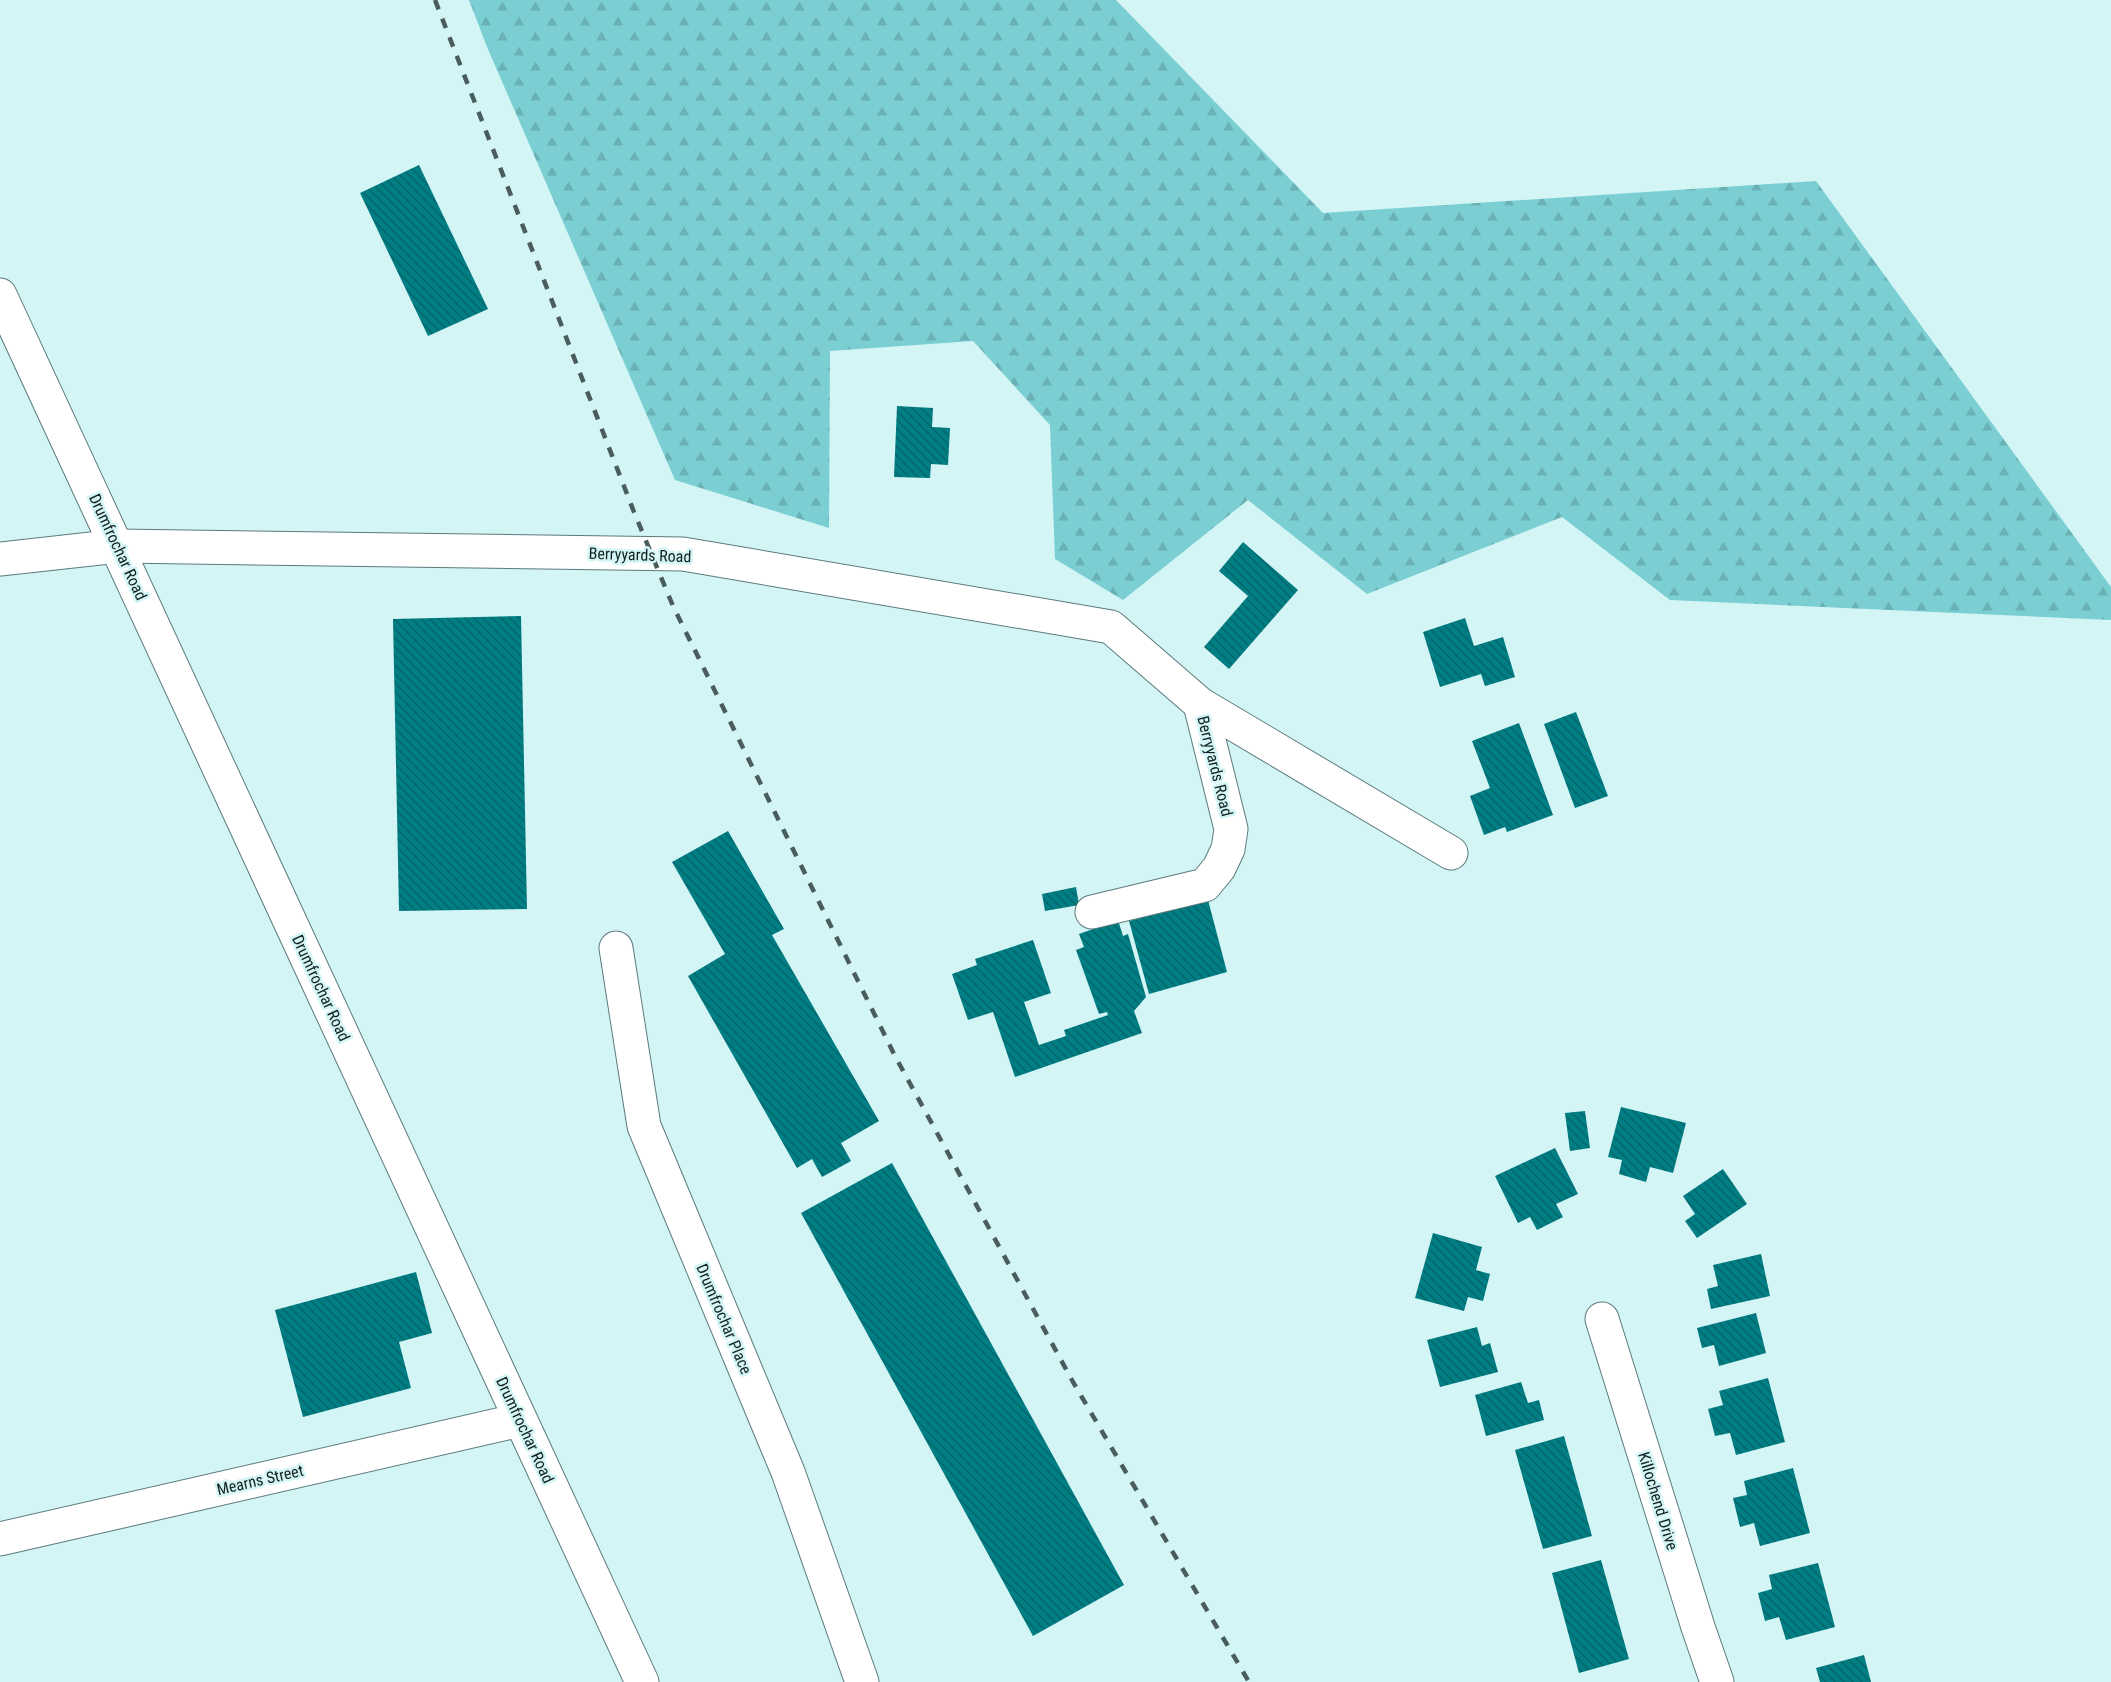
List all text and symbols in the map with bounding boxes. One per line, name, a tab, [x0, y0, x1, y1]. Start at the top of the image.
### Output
street label: Drumfrochar Road	[85, 491, 151, 603]
street label: Berryyards Road	[588, 544, 692, 566]
street label: Berryyards Road	[1193, 714, 1237, 818]
street label: Drumfrochar Road	[288, 932, 354, 1044]
street label: Drumfrochar Place	[692, 1261, 756, 1377]
street label: Drumfrochar Road	[492, 1374, 558, 1486]
street label: Killochend Drive	[1634, 1450, 1682, 1552]
street label: Mearns Street	[215, 1461, 305, 1499]

